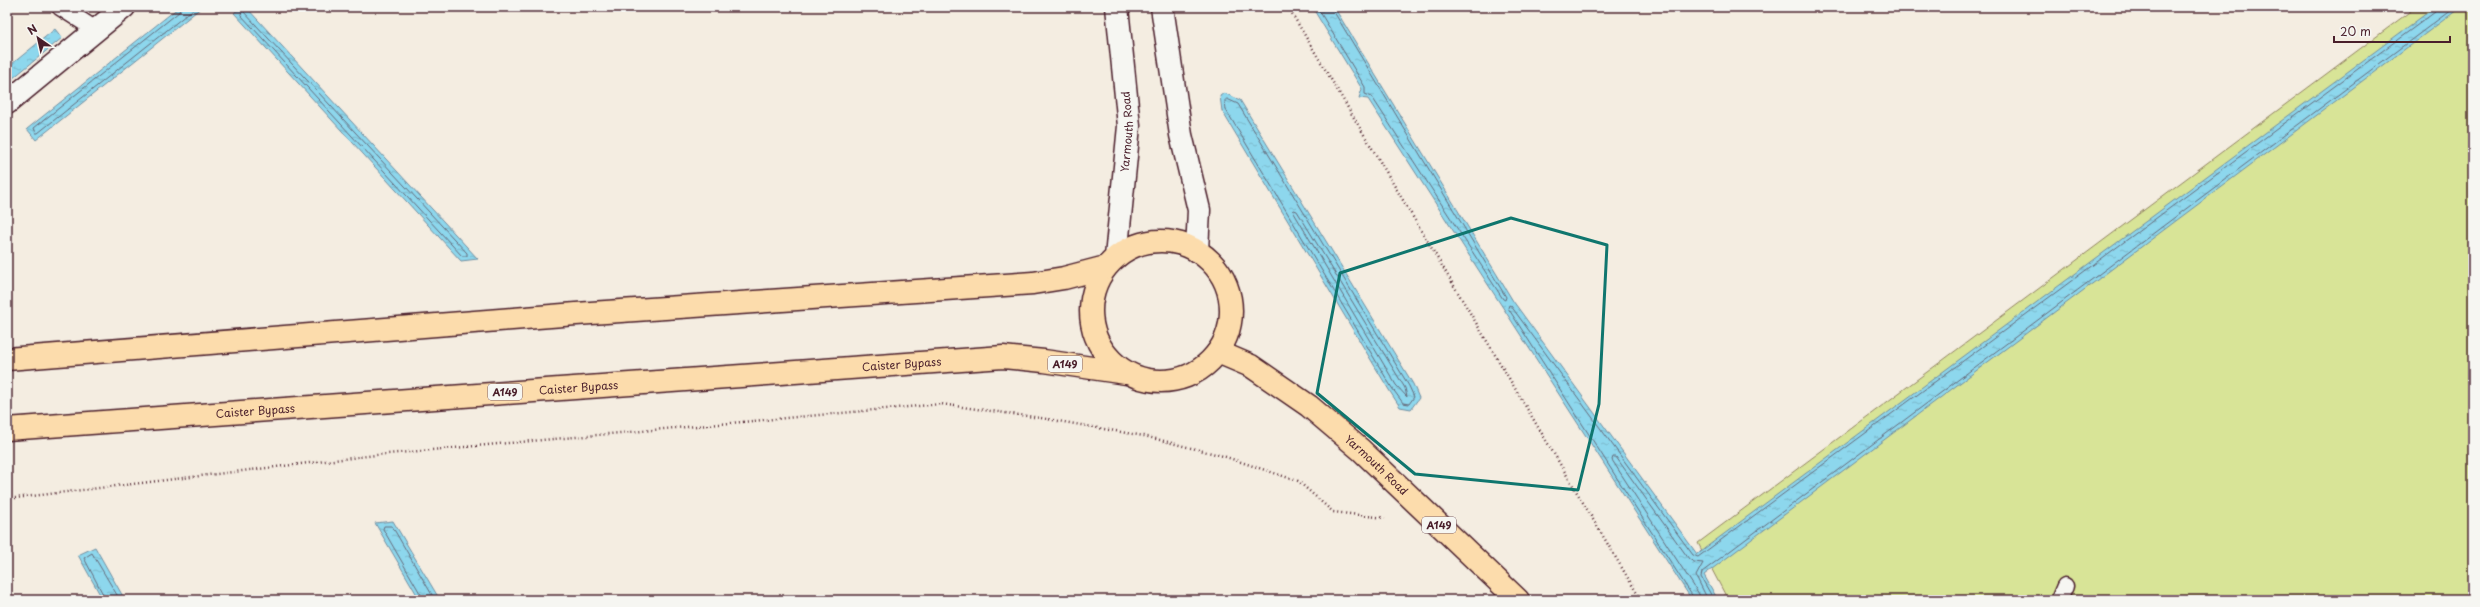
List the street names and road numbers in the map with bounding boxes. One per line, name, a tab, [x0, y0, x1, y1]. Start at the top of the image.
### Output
street label: Yarmouth Road	[1115, 90, 1137, 173]
street label: Caister Bypass	[861, 352, 942, 375]
road number: A149	[1048, 356, 1082, 372]
street label: Caister Bypass	[538, 376, 619, 399]
road number: A149	[488, 384, 522, 400]
street label: Caister Bypass	[215, 399, 296, 422]
street label: Yarmouth Road	[1341, 431, 1412, 499]
road number: A149	[1422, 517, 1456, 533]

